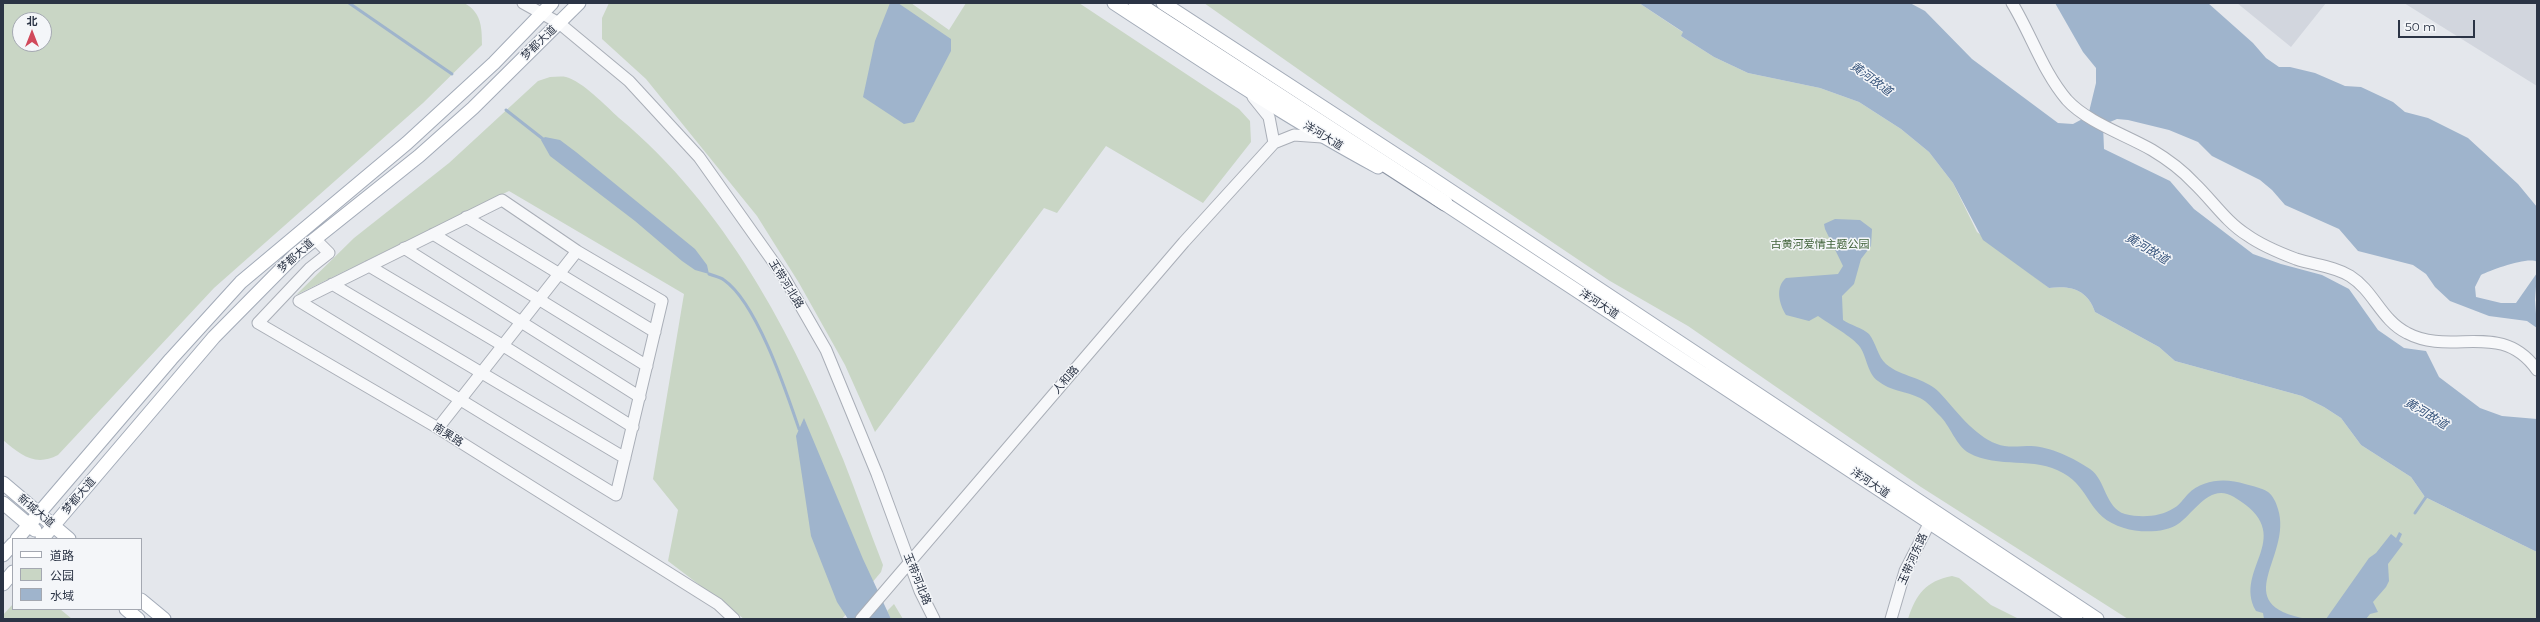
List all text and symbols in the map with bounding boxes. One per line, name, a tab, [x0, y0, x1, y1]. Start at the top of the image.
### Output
north arrow	[12, 12, 52, 52]
scale bar	[2400, 12, 2477, 38]
text: 北	[27, 14, 38, 28]
text: 50 m	[2405, 19, 2436, 34]
street label: 梦都大道	[519, 23, 559, 63]
water label: 黄河故道	[1847, 59, 1895, 99]
street label: 洋河大道	[1301, 119, 1345, 153]
water label: 黄河故道	[2123, 230, 2171, 268]
street label: 梦都大道	[275, 236, 317, 276]
park label: 古黄河爱情主题公园	[1771, 238, 1869, 252]
street label: 玉带河北路	[766, 257, 806, 311]
street label: 洋河大道	[1577, 286, 1621, 322]
street label: 人和路	[1050, 363, 1082, 397]
water label: 黄河故道	[2402, 395, 2450, 433]
street label: 南果路	[431, 421, 465, 449]
street label: 洋河大道	[1848, 465, 1892, 501]
street label: 梦都大道	[60, 475, 98, 517]
street label: 新城大道	[15, 492, 57, 530]
street label: 玉带河东路	[1896, 531, 1930, 587]
legend	[12, 538, 142, 610]
text: 道路	[50, 548, 74, 563]
street label: 玉带河北路	[901, 551, 933, 607]
text: 公园	[50, 568, 74, 583]
text: 水域	[50, 588, 74, 603]

